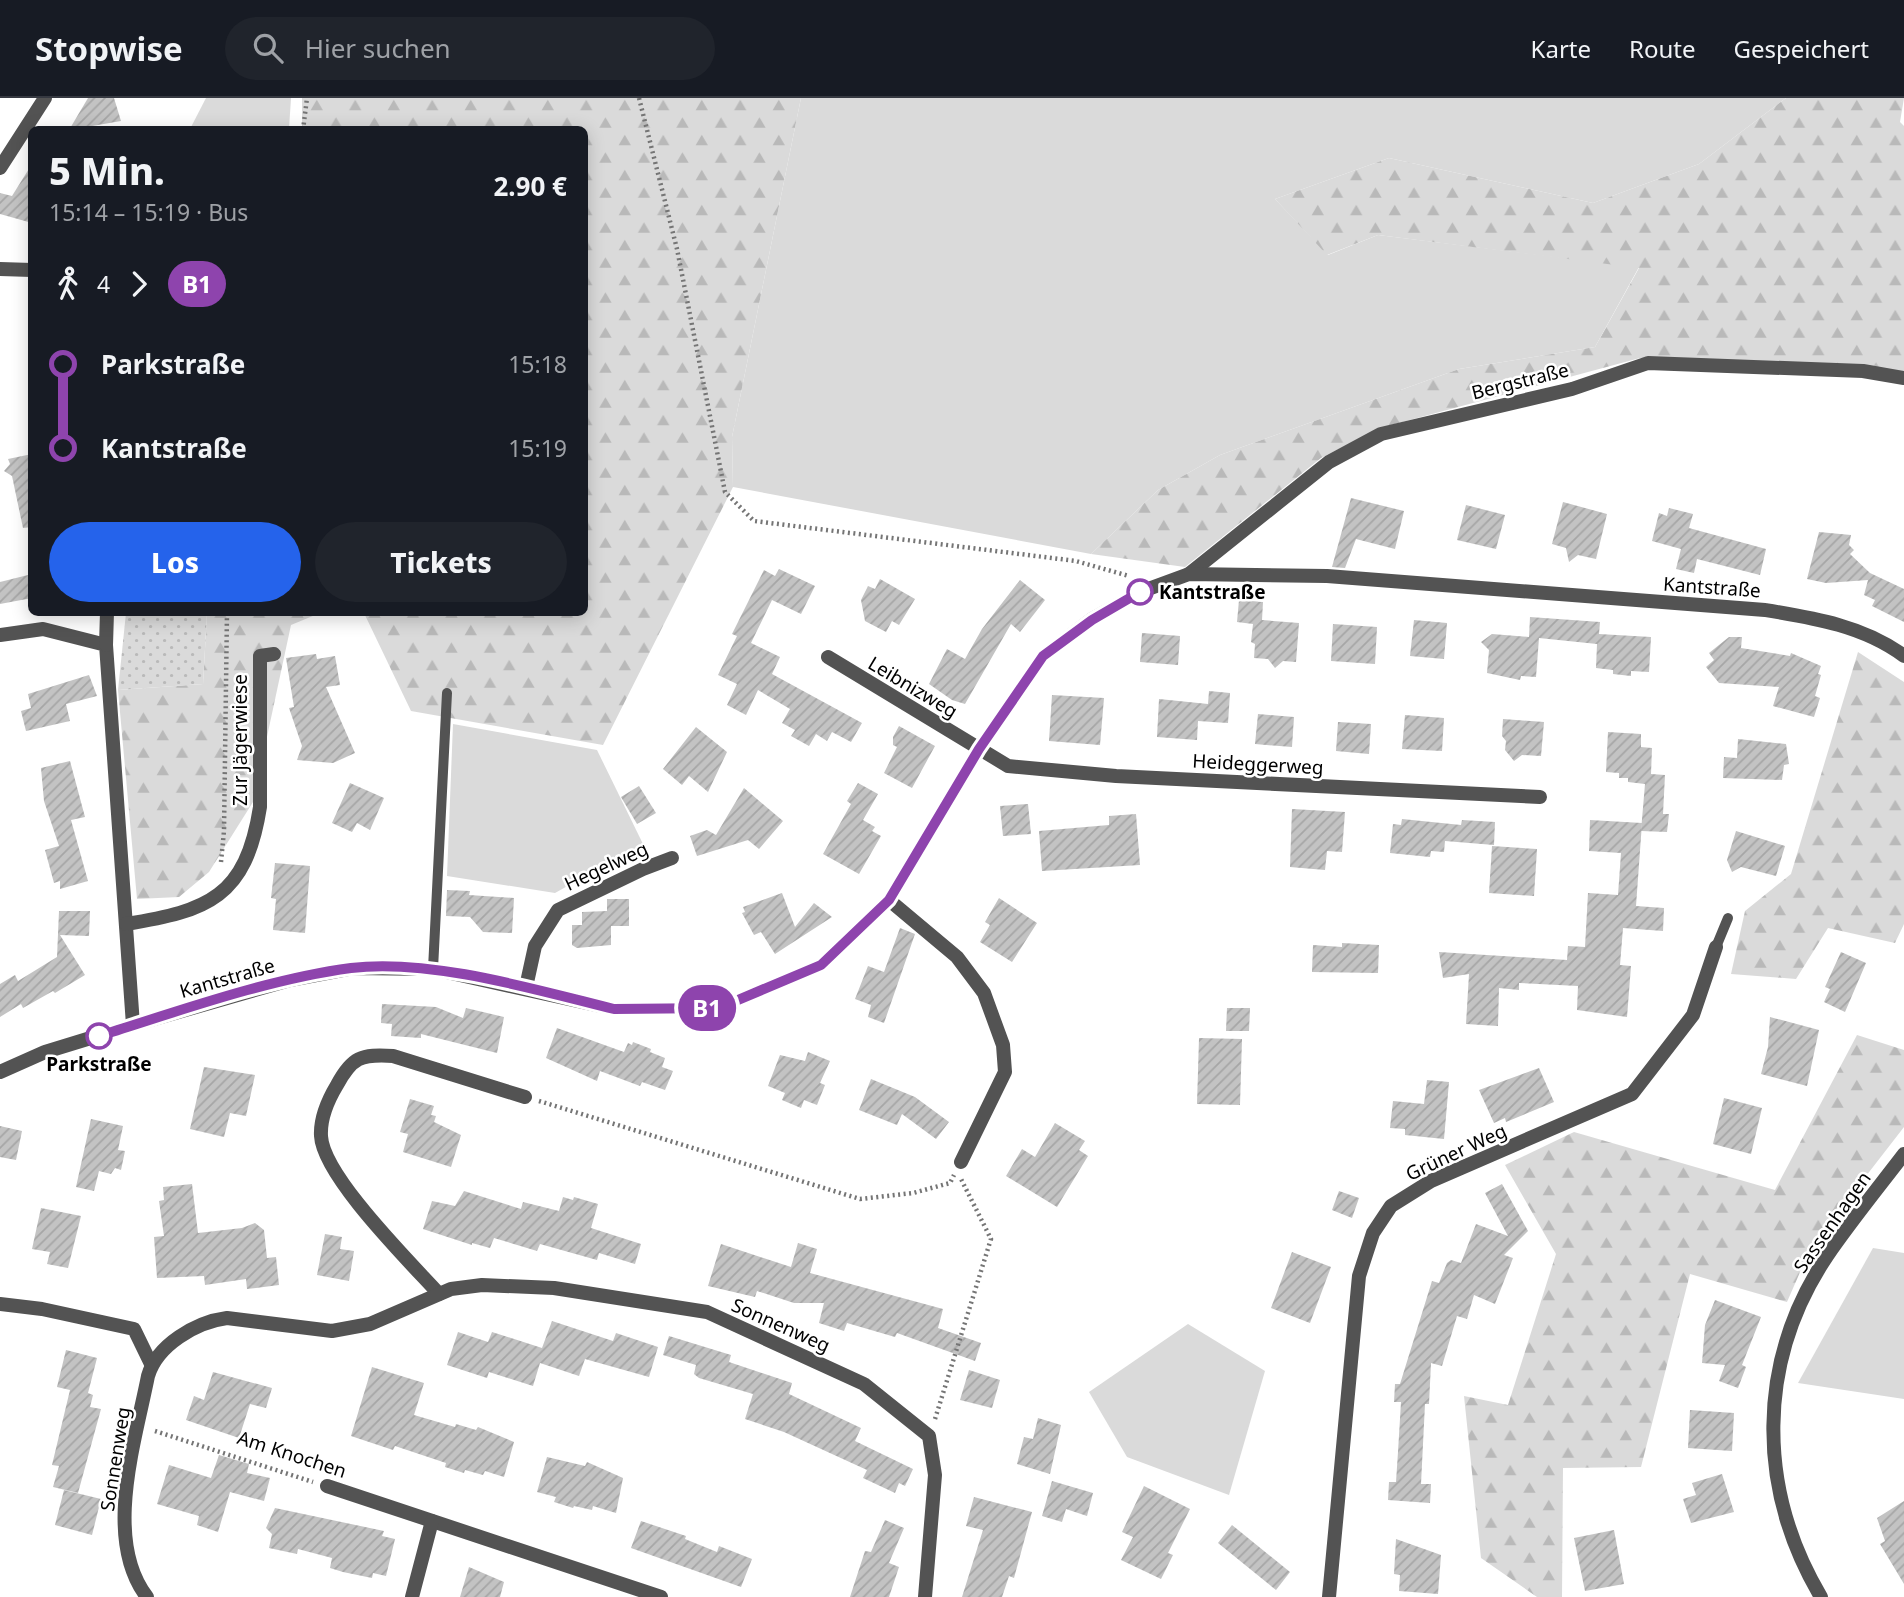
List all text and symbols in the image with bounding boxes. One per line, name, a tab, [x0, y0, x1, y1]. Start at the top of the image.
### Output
search box	[225, 17, 715, 80]
text: Stopwise	[35, 26, 183, 71]
icon: search	[249, 29, 287, 67]
text: Hier suchen	[305, 30, 451, 66]
text: Karte	[1531, 32, 1591, 65]
text: Route	[1629, 32, 1696, 65]
text: Gespeichert	[1734, 32, 1869, 65]
text: 5 Min.	[49, 144, 165, 196]
text: 2.90 €	[493, 168, 567, 204]
text: 15:14 – 15:19 · Bus	[49, 196, 248, 228]
icon: walk	[49, 265, 87, 303]
icon: forward	[120, 265, 158, 303]
text: B1	[182, 267, 212, 300]
text: 4	[97, 268, 110, 300]
text: Parkstraße	[101, 346, 245, 382]
text: 15:18	[508, 348, 567, 380]
street label: Bergstraße	[1469, 356, 1571, 406]
text: Kantstraße	[101, 430, 247, 466]
text: 15:19	[508, 432, 567, 464]
button: Los	[49, 522, 301, 602]
button: Tickets	[315, 522, 567, 602]
street label: Kantstraße	[1662, 571, 1762, 603]
marker: Kantstraße	[1127, 579, 1153, 605]
place label: Kantstraße	[1159, 579, 1266, 605]
street label: Leibnizweg	[863, 650, 963, 724]
street label: Zur Jägerwiese	[227, 674, 253, 806]
street label: Heideggerweg	[1192, 748, 1324, 780]
street label: Hegelweg	[560, 835, 652, 897]
street label: Kantstraße	[176, 952, 278, 1004]
line badge: B1	[676, 985, 738, 1031]
text: B1	[692, 991, 722, 1024]
marker: Parkstraße	[86, 1023, 112, 1049]
place label: Parkstraße	[46, 1051, 152, 1077]
street label: Grüner Weg	[1401, 1117, 1511, 1187]
street label: Sassenhagen	[1787, 1166, 1877, 1278]
street label: Sonnenweg	[728, 1292, 834, 1358]
street label: Sonnenweg	[94, 1405, 136, 1513]
street label: Am Knochen	[234, 1424, 350, 1484]

